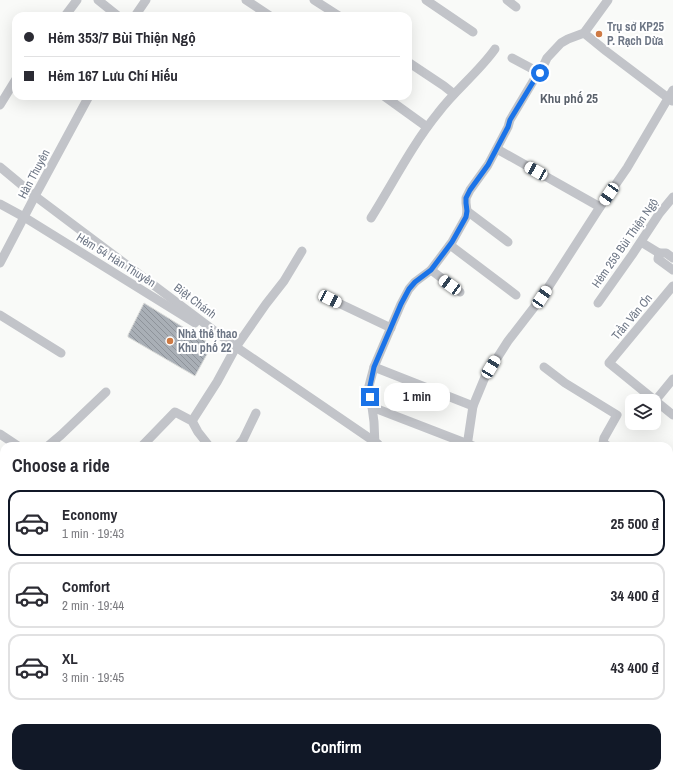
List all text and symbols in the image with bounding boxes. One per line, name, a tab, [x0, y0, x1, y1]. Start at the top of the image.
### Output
place label: Trụ sở KP25 P. Rạch Dừa	[607, 19, 664, 49]
text: Hẻm 353/7 Bùi Thiện Ngộ	[48, 27, 196, 48]
marker: Trụ sở KP25 P. Rạch Dừa	[594, 29, 604, 39]
route start	[531, 64, 549, 82]
text: Hẻm 167 Lưu Chí Hiếu	[48, 65, 178, 86]
district label: Khu phố 25	[540, 90, 598, 107]
street label: Hàn Thuyên	[14, 147, 54, 201]
car	[523, 160, 549, 182]
car	[597, 181, 621, 207]
street label: Hẻm 259 Bùi Thiện Ngộ	[588, 195, 662, 291]
street label: Hẻm 54 Hàn Thuyên	[73, 229, 159, 291]
car	[437, 273, 463, 297]
street label: Biệt Chánh	[171, 280, 219, 322]
car	[530, 284, 554, 310]
car	[317, 288, 343, 310]
street label: Trần Văn Ơn	[608, 291, 656, 343]
place label: Nhà thể thao Khu phố 22	[178, 326, 238, 356]
marker: Nhà thể thao Khu phố 22	[165, 336, 175, 346]
car	[480, 354, 502, 380]
callout: 1 min	[384, 383, 450, 411]
route end	[361, 388, 379, 406]
text: 1 min	[403, 388, 431, 405]
map controls	[625, 394, 661, 430]
button: layers	[625, 394, 661, 430]
text: Choose a ride	[12, 453, 110, 478]
text: Economy	[62, 504, 117, 525]
icon: car	[14, 505, 50, 541]
text: 25 500 ₫	[610, 513, 659, 534]
text: 1 min · 19:43	[62, 525, 124, 542]
text: Comfort	[62, 576, 110, 597]
icon: car	[14, 577, 50, 613]
text: 34 400 ₫	[610, 585, 659, 606]
text: 2 min · 19:44	[62, 597, 124, 614]
text: XL	[62, 648, 78, 669]
icon: car	[14, 649, 50, 685]
text: 43 400 ₫	[610, 657, 659, 678]
text: 3 min · 19:45	[62, 669, 124, 686]
button: Confirm	[12, 724, 661, 770]

